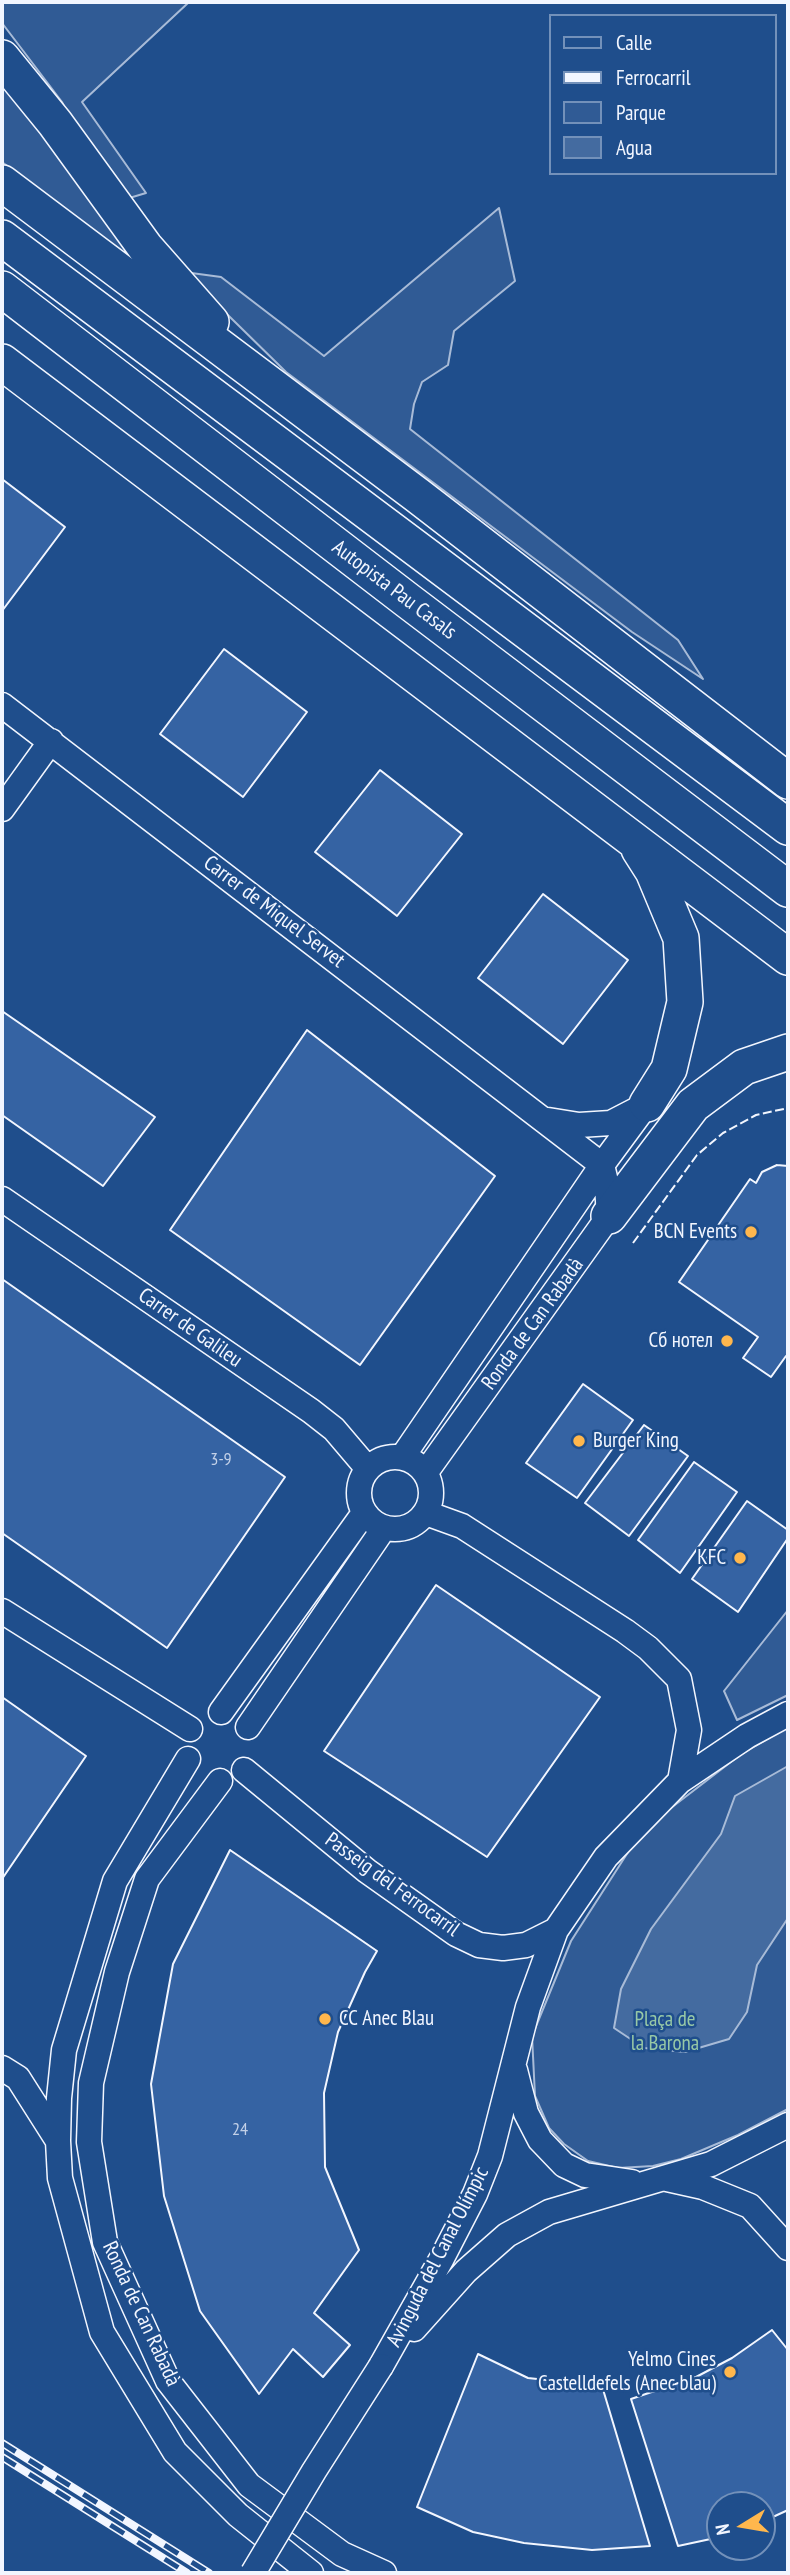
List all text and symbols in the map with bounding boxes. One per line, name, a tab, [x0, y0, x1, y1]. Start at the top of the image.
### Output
legend	[548, 14, 776, 175]
text: Calle	[616, 29, 652, 56]
text: Ferrocarril	[616, 64, 691, 91]
text: Parque	[616, 99, 666, 126]
text: Agua	[616, 134, 652, 161]
street label: Autopista Pau Casals	[327, 535, 461, 645]
street label: Carrer de Miquel Servet	[198, 851, 350, 973]
place label: BCN Events	[654, 1219, 737, 1245]
marker: BCN Events	[743, 1224, 759, 1240]
street label: Ronda de Can Rabadà	[477, 1253, 589, 1395]
street label: Carrer de Galileu	[133, 1283, 247, 1373]
place label: Сб нотел	[649, 1328, 713, 1354]
marker: Сб нотел	[719, 1333, 735, 1349]
place label: Burger King	[593, 1428, 679, 1454]
marker: Burger King	[571, 1433, 587, 1449]
house number: 3-9	[210, 1449, 232, 1471]
place label: KFC	[697, 1545, 726, 1571]
marker: KFC	[732, 1550, 748, 1566]
street label: Passeig del Ferrocarril	[320, 1828, 464, 1942]
place label: CC Anec Blau	[339, 2006, 434, 2032]
park label: Plaça de la Barona	[631, 2007, 699, 2057]
marker: CC Anec Blau	[317, 2011, 333, 2027]
house number: 24	[232, 2119, 248, 2141]
street label: Avinguda del Canal Olímpic	[382, 2163, 494, 2351]
street label: Ronda de Can Rabadà	[96, 2238, 186, 2390]
place label: Yelmo Cines Castelldefels (Anec blau)	[538, 2347, 716, 2397]
marker: Yelmo Cines Castelldefels (Anec blau)	[722, 2364, 738, 2380]
north arrow	[706, 2491, 776, 2561]
text: N	[710, 2522, 735, 2537]

